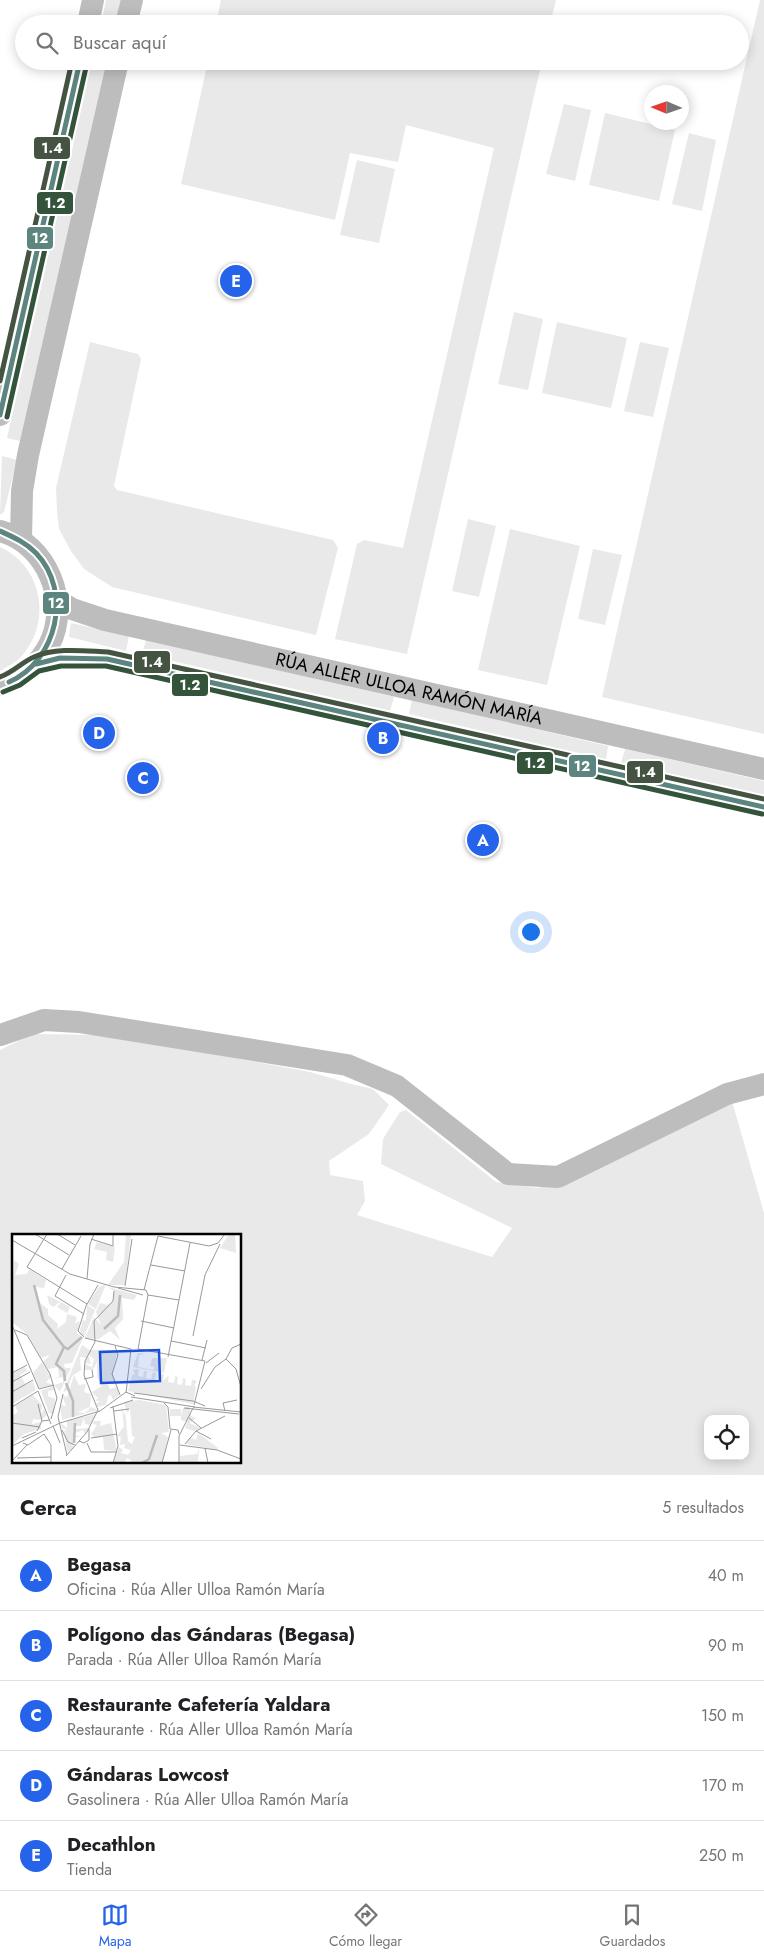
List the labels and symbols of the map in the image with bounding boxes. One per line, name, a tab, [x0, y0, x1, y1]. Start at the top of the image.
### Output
north arrow	[644, 85, 689, 130]
line badge: 1.4	[33, 136, 71, 160]
text: 1.4	[41, 138, 63, 158]
line badge: 1.2	[36, 191, 74, 215]
text: 1.2	[45, 193, 65, 213]
line badge: 12	[26, 226, 54, 250]
text: 12	[32, 228, 48, 248]
pin: E	[220, 262, 252, 300]
line badge: 12	[42, 591, 70, 615]
text: 12	[48, 593, 64, 613]
street label: RÚA ALLER ULLOA RAMÓN MARÍA	[273, 646, 545, 732]
line badge: 1.4	[133, 650, 171, 674]
text: 1.4	[141, 652, 163, 672]
line badge: 1.2	[171, 673, 209, 697]
text: 1.2	[180, 675, 200, 695]
pin: D	[83, 714, 115, 752]
pin: B	[367, 719, 399, 757]
line badge: 1.2	[516, 751, 554, 775]
text: 1.2	[525, 753, 545, 773]
line badge: 12	[568, 754, 597, 778]
text: 12	[574, 756, 590, 776]
pin: C	[127, 759, 159, 797]
line badge: 1.4	[626, 760, 664, 784]
text: 1.4	[634, 762, 656, 782]
pin: A	[467, 821, 499, 859]
your location	[518, 919, 544, 945]
inset map	[12, 1234, 241, 1462]

